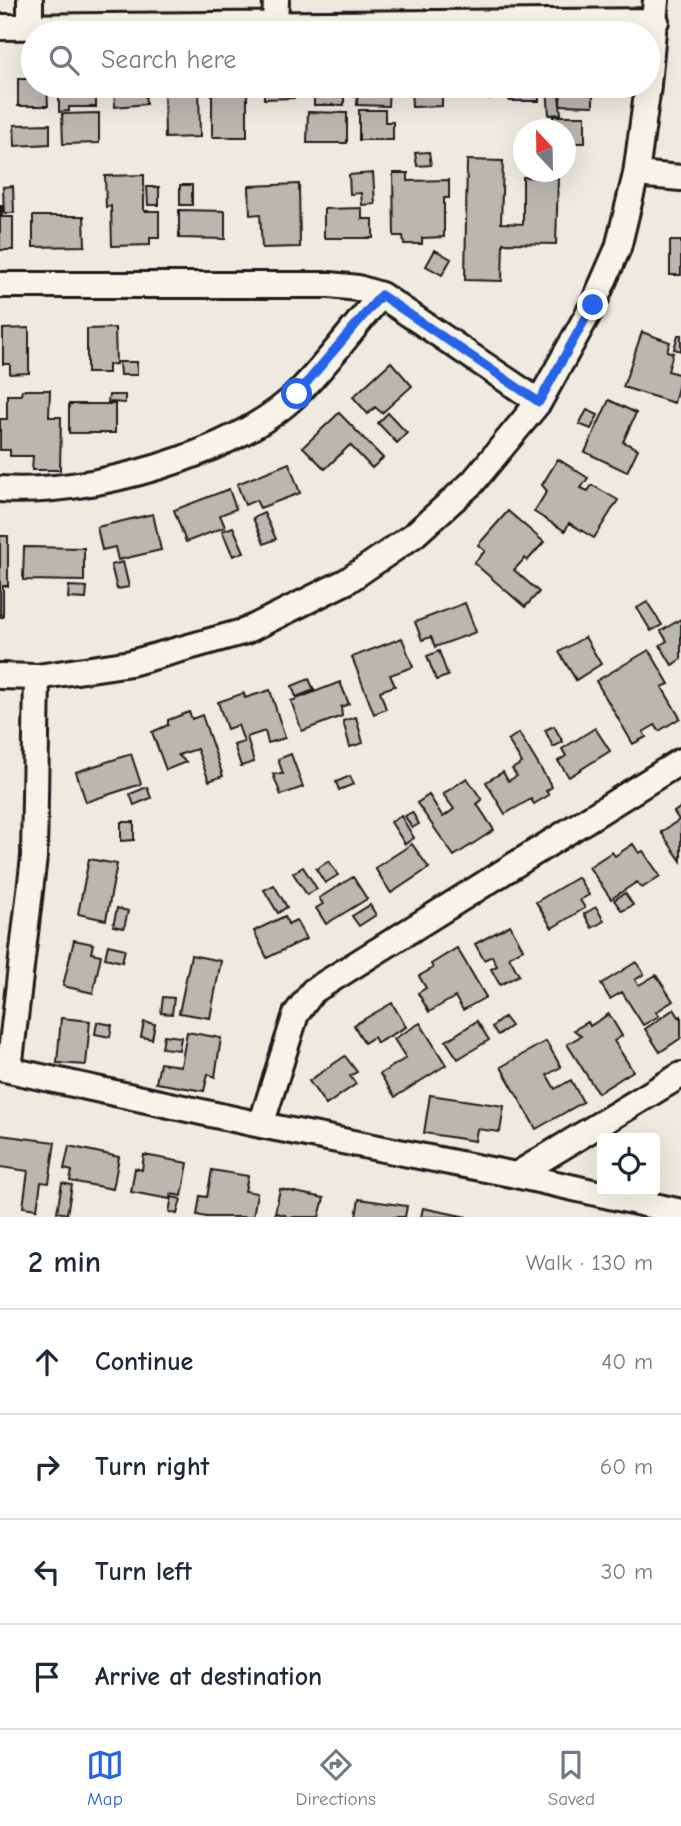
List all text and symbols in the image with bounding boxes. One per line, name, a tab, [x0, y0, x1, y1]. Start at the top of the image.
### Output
search box	[21, 21, 660, 98]
icon: search	[45, 41, 83, 79]
text: Search here	[101, 45, 236, 75]
north arrow	[513, 119, 576, 182]
route end	[577, 289, 608, 320]
route start	[281, 378, 312, 409]
map controls	[597, 1133, 660, 1196]
button: locate	[597, 1133, 660, 1196]
text: 2 min	[28, 1245, 101, 1280]
text: Walk · 130 m	[526, 1249, 653, 1276]
icon: ahead	[28, 1343, 66, 1381]
text: Continue	[95, 1347, 193, 1377]
text: 40 m	[601, 1348, 653, 1375]
icon: right	[28, 1448, 66, 1486]
text: Turn right	[95, 1452, 209, 1482]
text: 60 m	[600, 1453, 653, 1480]
icon: left	[28, 1553, 66, 1591]
text: Turn left	[95, 1557, 192, 1587]
text: 30 m	[601, 1558, 653, 1585]
icon: arrive	[28, 1658, 66, 1696]
text: Arrive at destination	[95, 1662, 322, 1692]
tab: Map	[86, 1746, 124, 1810]
tab: Directions	[296, 1746, 376, 1810]
tab: Saved	[548, 1746, 595, 1810]

